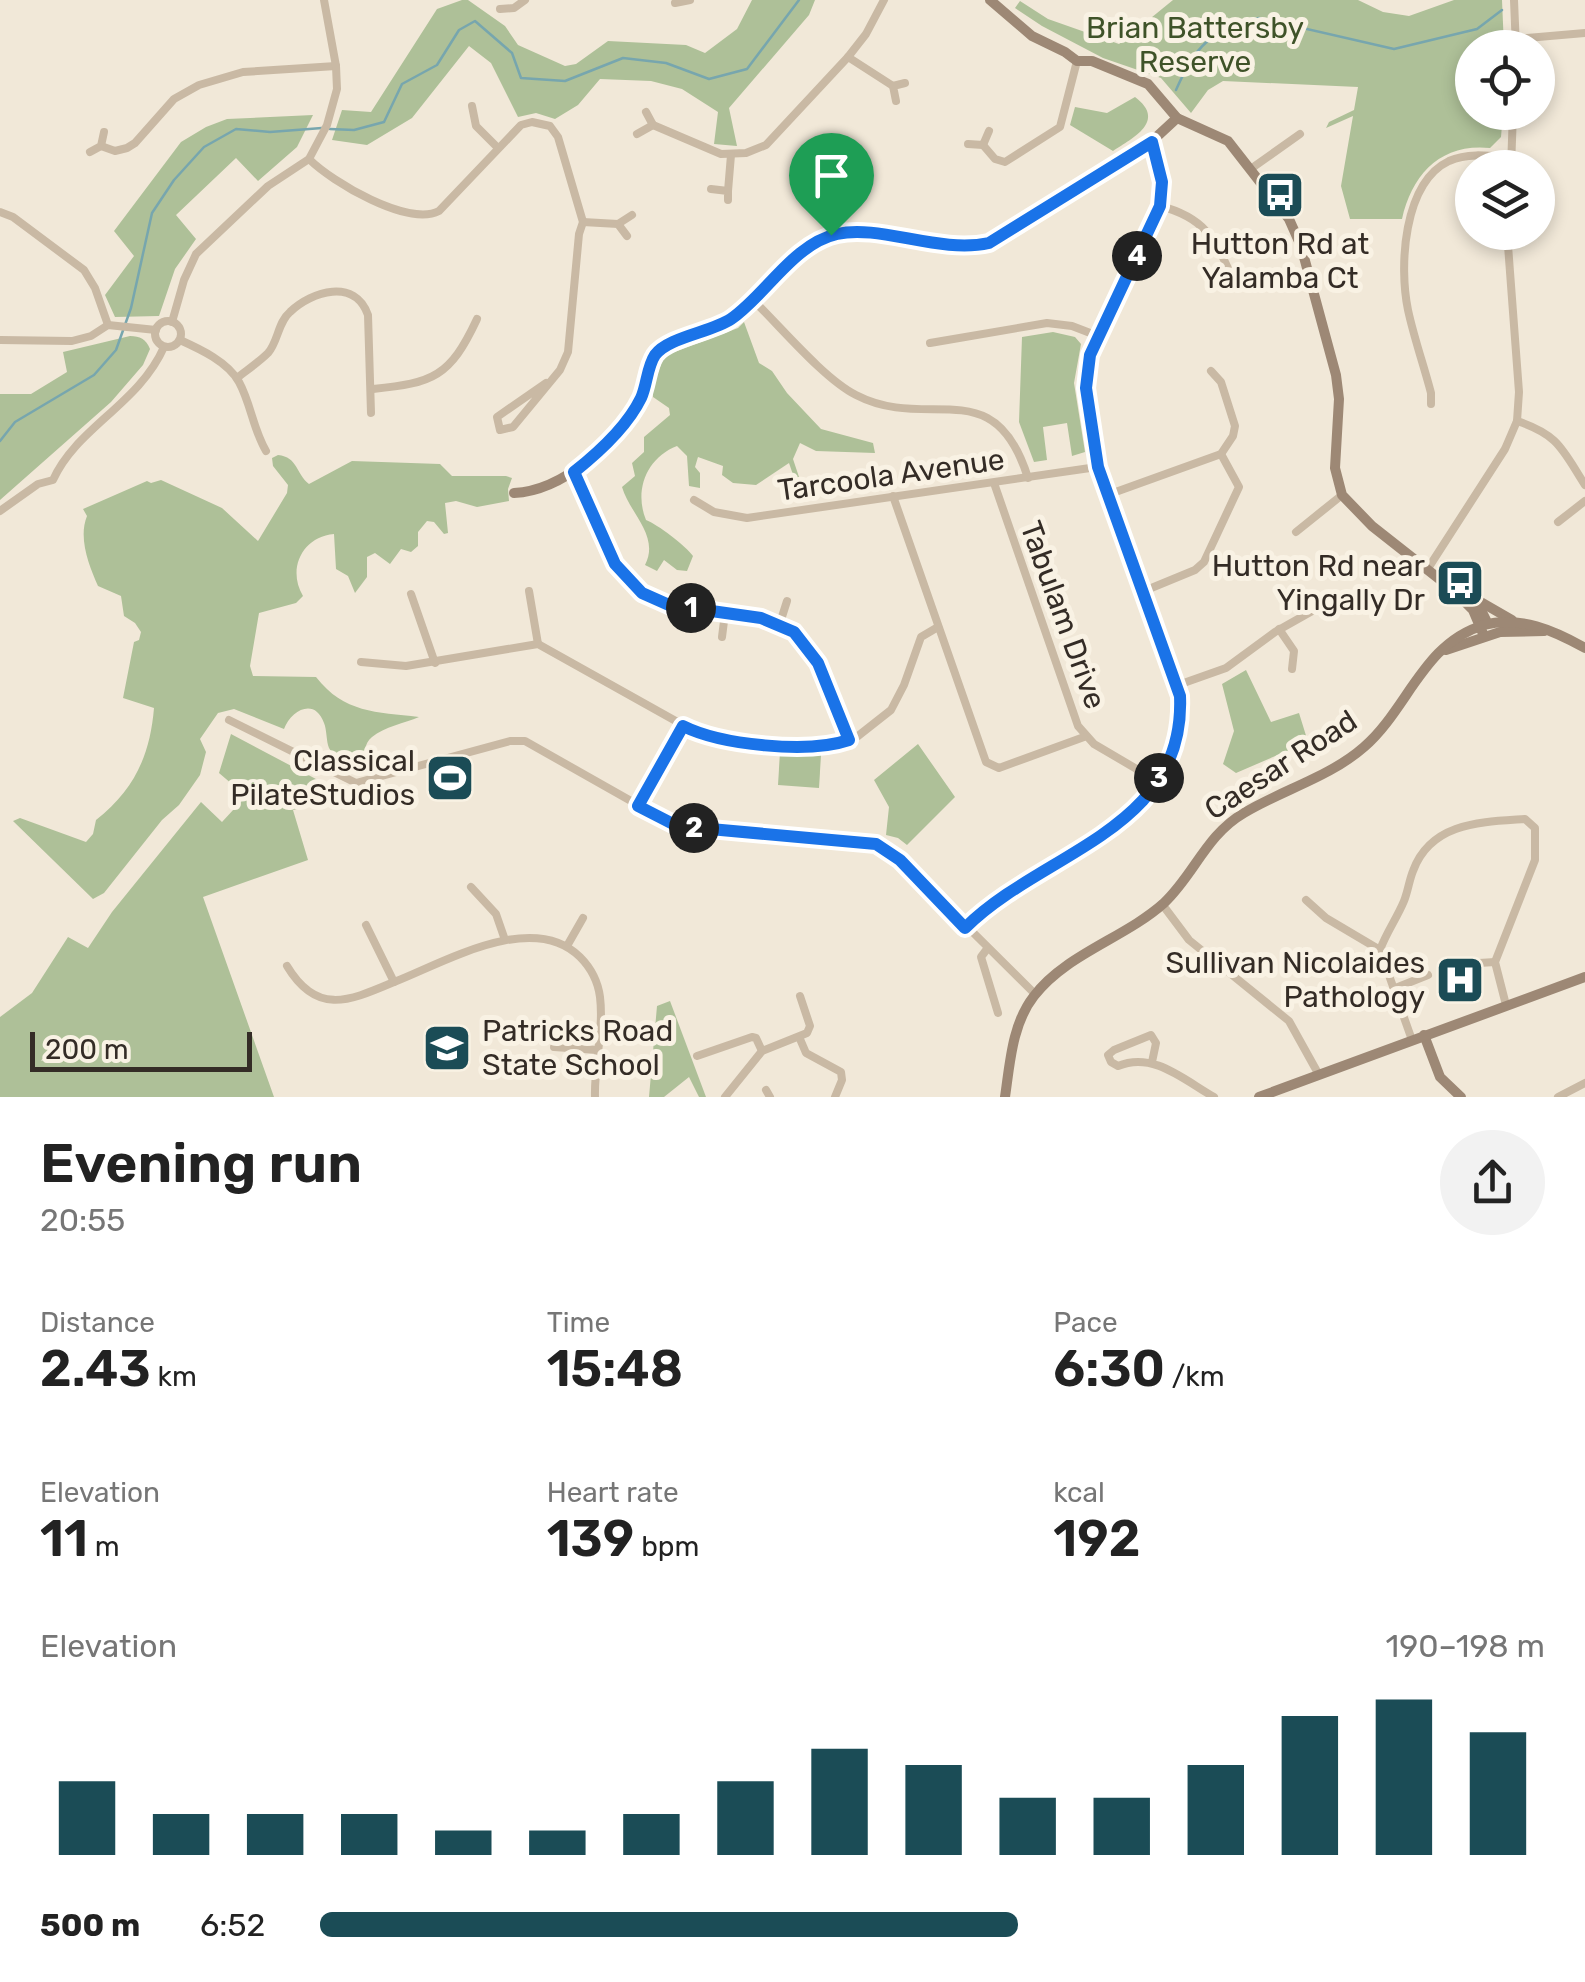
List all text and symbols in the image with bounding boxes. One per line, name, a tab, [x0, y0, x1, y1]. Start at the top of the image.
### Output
park label: Brian Battersby Reserve	[1086, 10, 1304, 80]
map controls	[1455, 30, 1555, 250]
button: locate	[1455, 30, 1555, 130]
pin	[789, 133, 874, 236]
icon: arrive	[804, 148, 859, 203]
button: layers	[1455, 150, 1555, 250]
bus stop icon: Hutton Rd at Yalamba Ct	[1254, 169, 1306, 221]
place label: Hutton Rd at Yalamba Ct	[1191, 226, 1370, 296]
pin: 4	[1112, 231, 1162, 281]
text: 4	[1127, 239, 1147, 272]
street label: Tarcoola Avenue	[775, 441, 1007, 509]
street label: Tabulam Drive	[1012, 516, 1114, 714]
place label: Hutton Rd near Yingally Dr	[1212, 548, 1426, 618]
bus stop icon: Hutton Rd near Yingally Dr	[1434, 557, 1486, 609]
pin: 1	[666, 583, 716, 633]
text: 1	[684, 591, 698, 624]
street label: Caesar Road	[1198, 702, 1364, 828]
place label: Classical PilateStudios	[230, 743, 415, 813]
sports icon: Classical PilateStudios	[424, 752, 476, 804]
pin: 3	[1134, 753, 1184, 803]
text: 3	[1150, 761, 1168, 794]
pin: 2	[669, 803, 719, 853]
text: 2	[685, 811, 703, 844]
place label: Sullivan Nicolaides Pathology	[1165, 945, 1425, 1015]
hospital icon: Sullivan Nicolaides Pathology	[1434, 954, 1486, 1006]
place label: Patricks Road State School	[482, 1013, 673, 1083]
school or university icon: Patricks Road State School	[421, 1022, 473, 1074]
scale bar	[30, 1027, 252, 1072]
text: 200 m	[45, 1033, 129, 1066]
button: share	[1440, 1130, 1545, 1235]
text: Evening run	[40, 1131, 362, 1196]
text: 20:55	[40, 1201, 125, 1239]
text: Distance	[40, 1306, 155, 1339]
text: Time	[547, 1306, 610, 1339]
text: Pace	[1053, 1306, 1118, 1339]
text: 2.43	[40, 1339, 151, 1399]
text: 15:48	[547, 1339, 683, 1399]
text: 6:30	[1053, 1339, 1165, 1399]
text: km	[151, 1360, 197, 1393]
text: /km	[1165, 1360, 1225, 1393]
text: Elevation	[40, 1476, 160, 1509]
text: Heart rate	[547, 1476, 679, 1509]
text: kcal	[1053, 1476, 1105, 1509]
text: 11	[40, 1509, 88, 1569]
text: 139	[547, 1509, 634, 1569]
text: 192	[1053, 1509, 1140, 1569]
text: m	[88, 1530, 120, 1563]
text: bpm	[634, 1530, 699, 1563]
text: Elevation	[40, 1627, 177, 1665]
text: 190–198 m	[1386, 1627, 1545, 1665]
text: 500 m	[40, 1906, 140, 1944]
text: 6:52	[200, 1906, 265, 1944]

